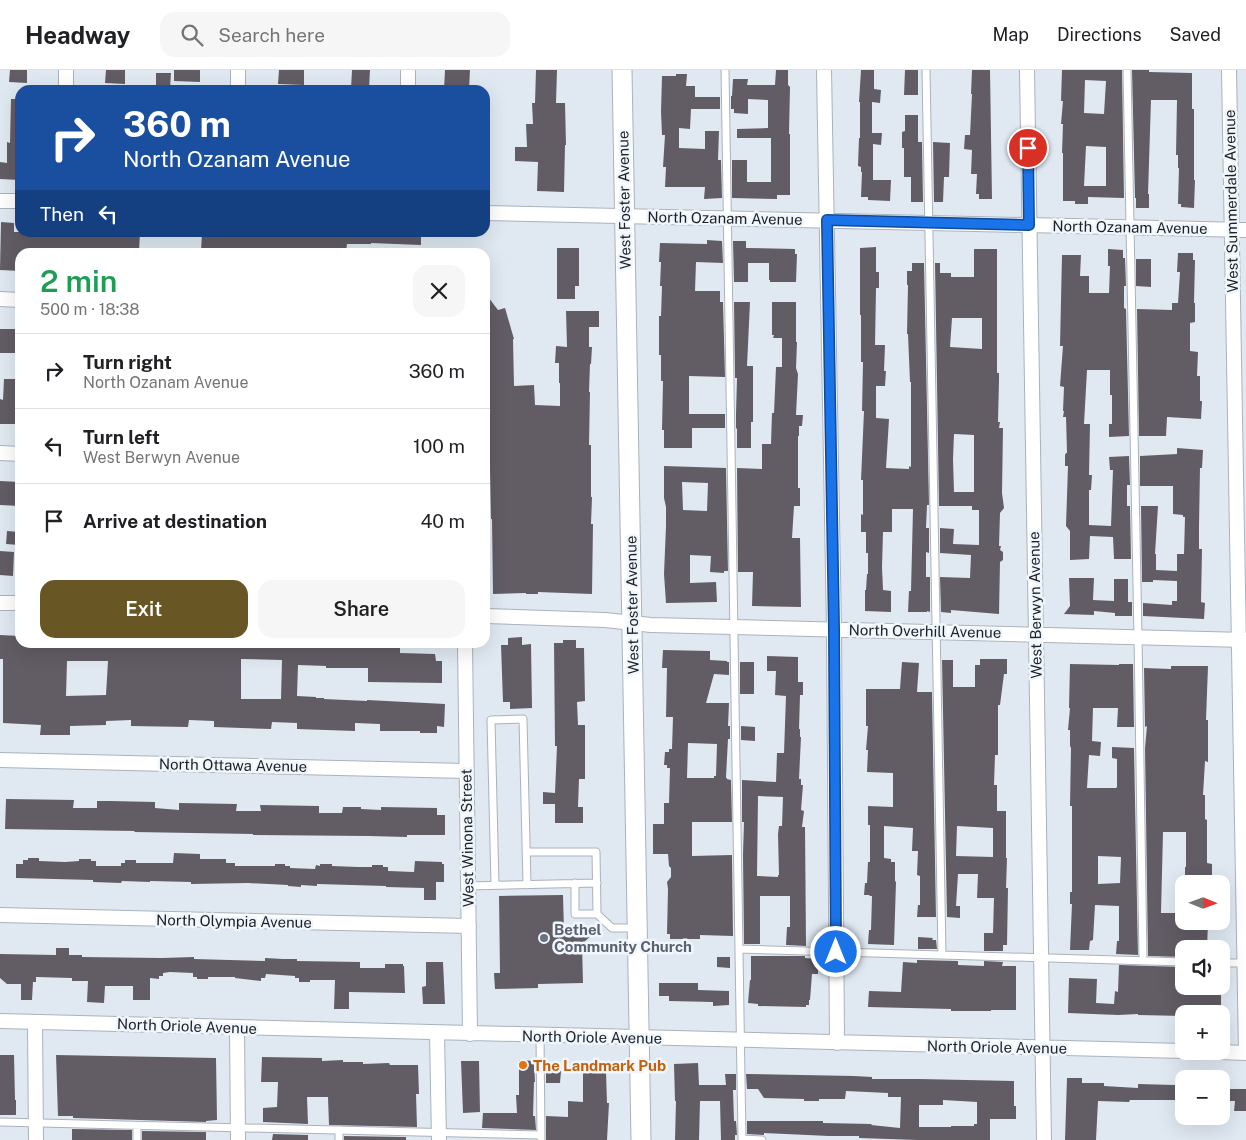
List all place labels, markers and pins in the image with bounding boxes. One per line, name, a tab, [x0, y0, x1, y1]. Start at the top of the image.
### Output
pin	[1007, 127, 1049, 169]
place label: Bethel Community Church	[554, 921, 692, 955]
marker: Bethel Community Church	[538, 932, 550, 944]
place label: The Landmark Pub	[533, 1057, 666, 1074]
marker: The Landmark Pub	[517, 1059, 529, 1071]

